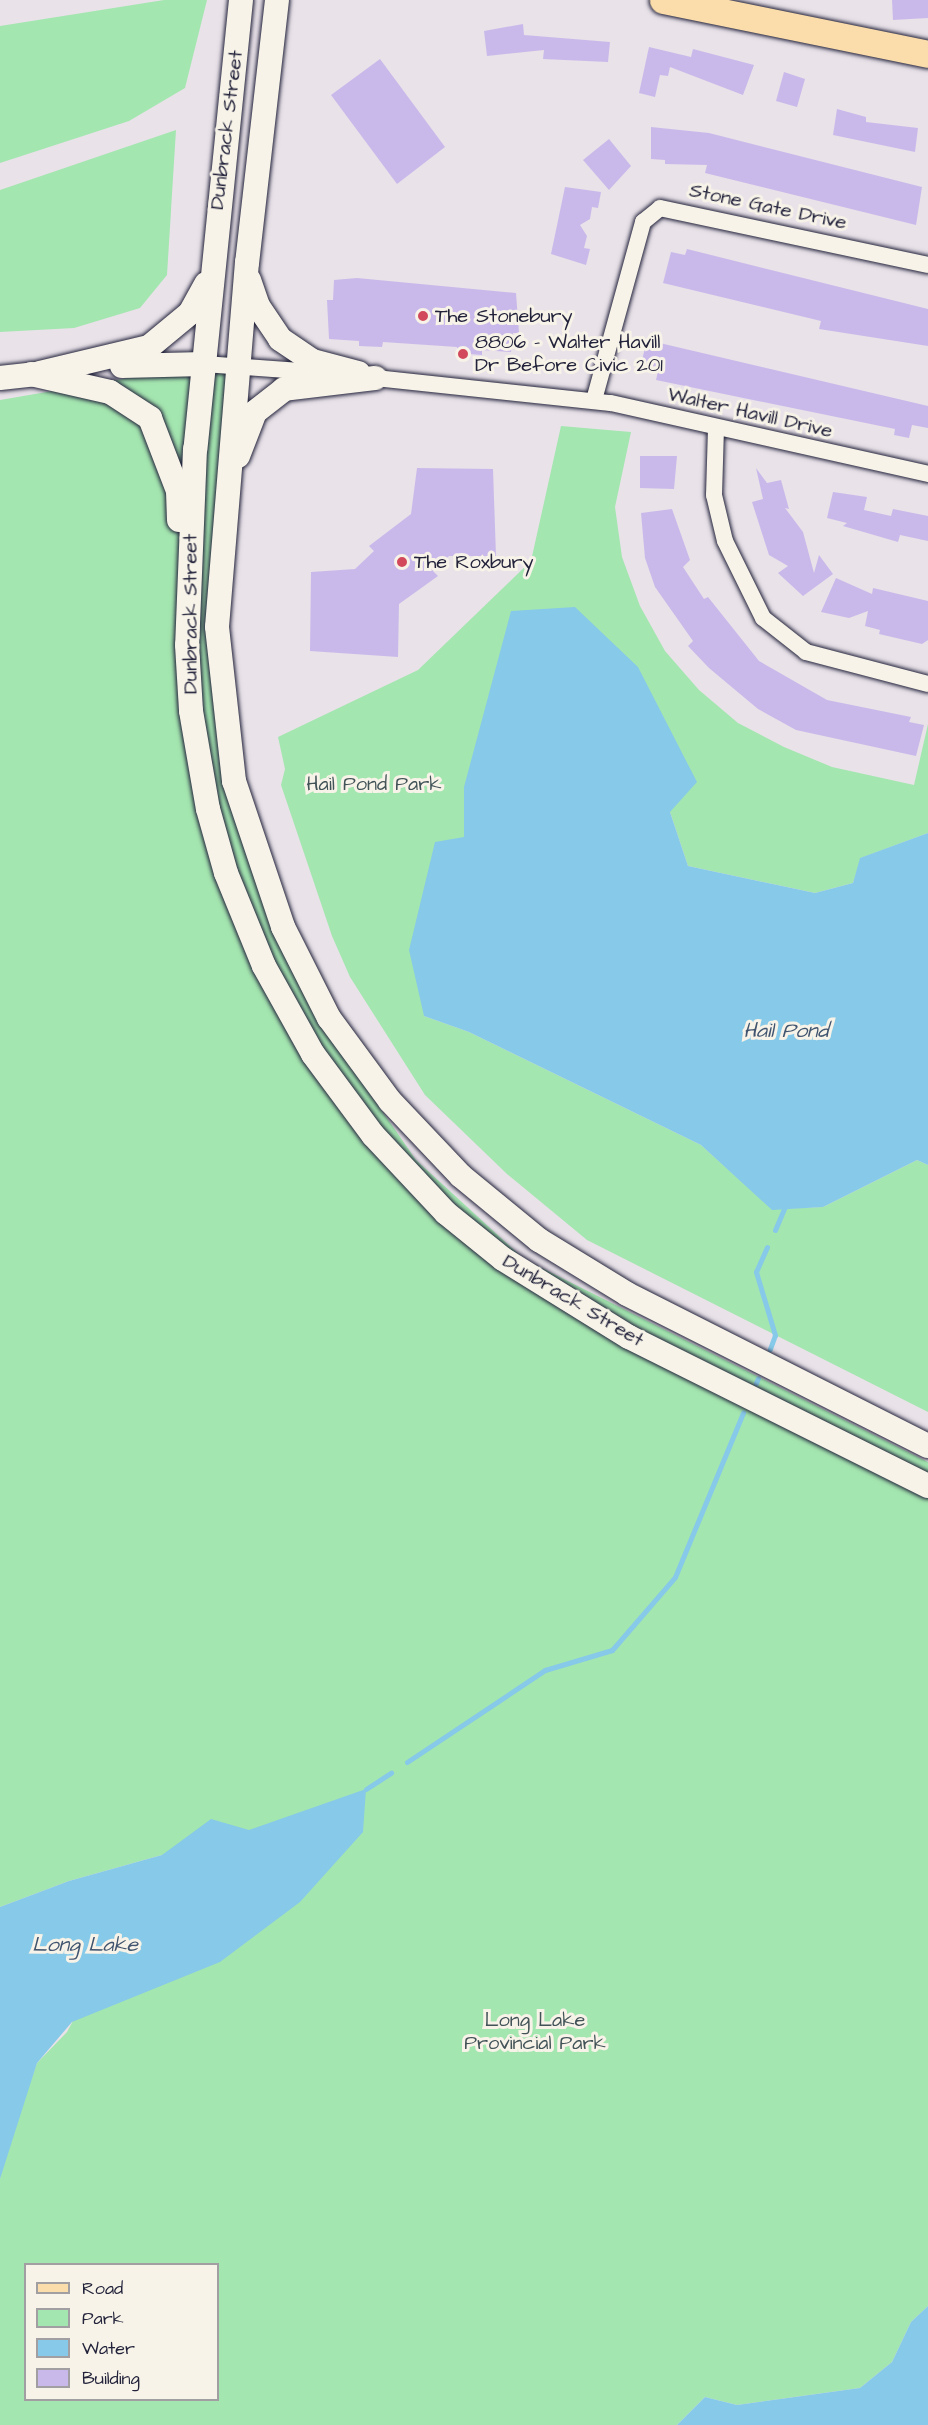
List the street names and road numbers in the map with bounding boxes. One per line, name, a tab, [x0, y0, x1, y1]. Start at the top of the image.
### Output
street label: Dunbrack Street	[205, 49, 249, 211]
street label: Stone Gate Drive	[687, 179, 849, 235]
street label: Walter Havill Drive	[665, 382, 835, 444]
street label: Dunbrack Street	[179, 534, 203, 694]
street label: Dunbrack Street	[498, 1249, 648, 1353]

